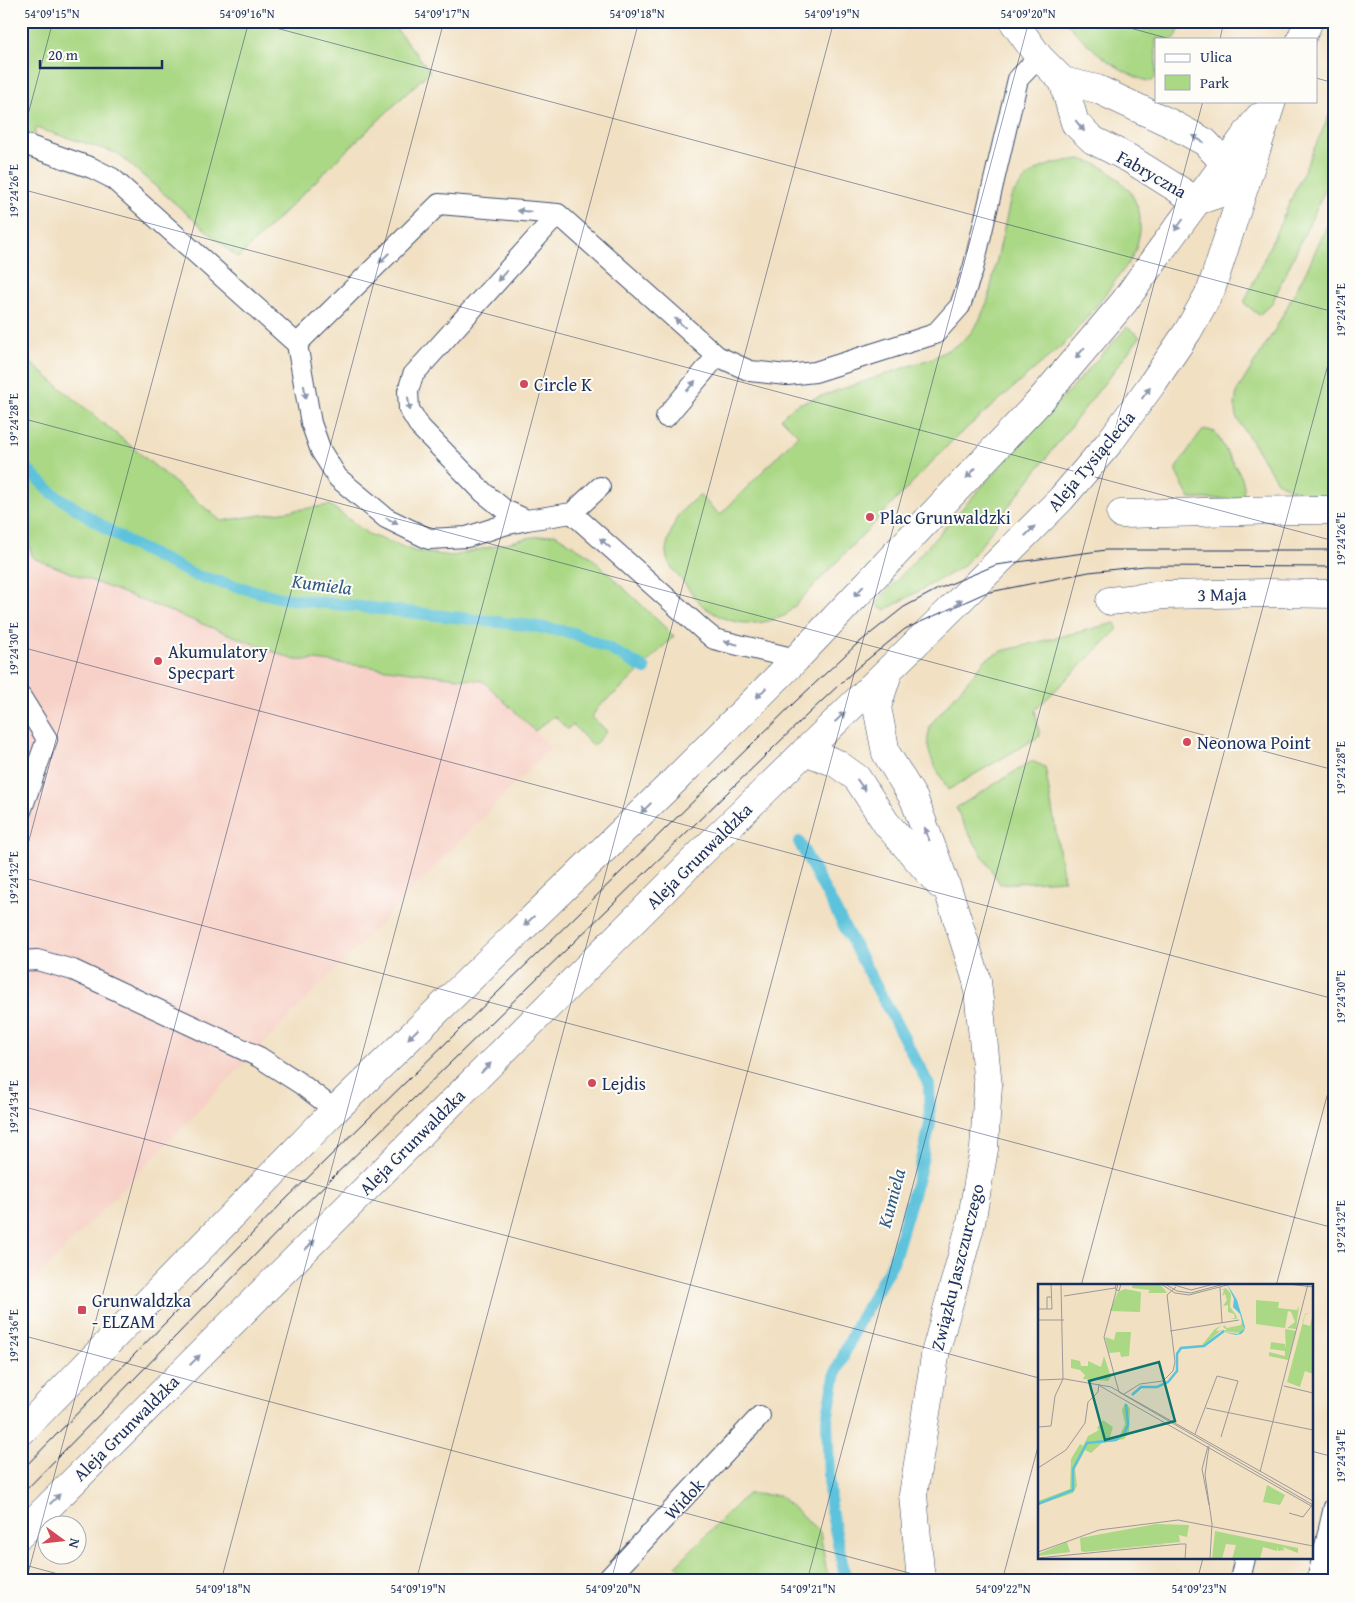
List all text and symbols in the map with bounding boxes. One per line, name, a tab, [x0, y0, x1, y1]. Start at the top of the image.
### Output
text: 54°09'15"N	[24, 5, 80, 22]
text: 54°09'16"N	[219, 5, 275, 22]
text: 54°09'17"N	[414, 5, 470, 22]
text: 54°09'18"N	[609, 5, 665, 22]
text: 54°09'19"N	[804, 5, 860, 22]
text: 54°09'20"N	[1000, 5, 1056, 22]
scale bar	[40, 38, 162, 70]
legend	[1155, 38, 1318, 102]
text: 20 m	[48, 44, 79, 65]
text: Ulica	[1200, 46, 1232, 67]
text: Park	[1200, 72, 1229, 93]
one-way arrow	[1074, 120, 1085, 133]
one-way arrow	[1191, 134, 1204, 143]
street label: Fabryczna	[1112, 143, 1192, 205]
text: 19°24'26"E	[5, 164, 22, 218]
one-way arrow	[516, 207, 532, 215]
one-way arrow	[1174, 218, 1185, 231]
one-way arrow	[379, 252, 391, 264]
one-way arrow	[496, 270, 508, 282]
text: 19°24'24"E	[1332, 283, 1349, 337]
one-way arrow	[675, 317, 687, 329]
one-way arrow	[1075, 347, 1086, 360]
place label: Circle K	[534, 371, 592, 398]
marker: Circle K	[518, 378, 530, 390]
one-way arrow	[686, 380, 697, 393]
one-way arrow	[302, 384, 310, 400]
one-way arrow	[1141, 386, 1151, 400]
text: 19°24'28"E	[5, 393, 22, 447]
one-way arrow	[406, 396, 414, 412]
street label: Aleja Tysiąclecia	[1041, 404, 1142, 517]
one-way arrow	[965, 467, 977, 479]
place label: Plac Grunwaldzki	[880, 504, 1011, 531]
marker: Plac Grunwaldzki	[864, 511, 876, 523]
text: 19°24'26"E	[1332, 512, 1349, 566]
one-way arrow	[385, 517, 400, 525]
one-way arrow	[1024, 525, 1036, 537]
one-way arrow	[600, 537, 612, 549]
water label: Kumiela	[289, 566, 354, 602]
street label: 3 Maja	[1197, 580, 1247, 608]
one-way arrow	[853, 585, 865, 597]
one-way arrow	[951, 598, 963, 610]
text: 19°24'30"E	[5, 622, 22, 676]
place label: Akumulatory Specpart	[168, 638, 268, 686]
one-way arrow	[724, 639, 739, 647]
marker: Akumulatory Specpart	[152, 655, 164, 667]
one-way arrow	[755, 687, 767, 699]
one-way arrow	[834, 711, 846, 723]
place label: Neonowa Point	[1197, 729, 1311, 756]
marker: Neonowa Point	[1181, 736, 1193, 748]
text: 19°24'28"E	[1332, 741, 1349, 795]
one-way arrow	[856, 778, 866, 792]
street label: Aleja Grunwaldzka	[640, 796, 759, 915]
one-way arrow	[640, 802, 652, 814]
one-way arrow	[923, 826, 931, 841]
text: 19°24'32"E	[5, 851, 22, 905]
one-way arrow	[524, 915, 536, 927]
text: 19°24'30"E	[1332, 970, 1349, 1024]
one-way arrow	[407, 1028, 419, 1040]
one-way arrow	[480, 1062, 492, 1074]
place label: Lejdis	[602, 1070, 646, 1097]
marker: Lejdis	[586, 1077, 598, 1089]
text: 19°24'34"E	[5, 1080, 22, 1134]
street label: Aleja Grunwaldzka	[353, 1082, 472, 1201]
water label: Kumiela	[869, 1165, 912, 1232]
street label: Związku Jaszczurczego	[923, 1181, 991, 1353]
text: 19°24'32"E	[1332, 1200, 1349, 1254]
one-way arrow	[303, 1239, 315, 1251]
inset map	[1038, 1284, 1312, 1560]
place label: Grunwaldzka - ELZAM	[92, 1287, 192, 1335]
marker: Grunwaldzka - ELZAM	[76, 1304, 88, 1316]
text: 19°24'36"E	[5, 1309, 22, 1363]
one-way arrow	[189, 1354, 201, 1366]
street label: Aleja Grunwaldzka	[67, 1368, 186, 1487]
text: 19°24'34"E	[1332, 1429, 1349, 1483]
street label: Widok	[658, 1472, 711, 1526]
one-way arrow	[49, 1494, 61, 1506]
north arrow	[38, 1514, 88, 1564]
text: N	[64, 1536, 85, 1551]
text: 54°09'18"N	[195, 1580, 251, 1597]
text: 54°09'19"N	[390, 1580, 446, 1597]
text: 54°09'20"N	[585, 1580, 641, 1597]
text: 54°09'21"N	[780, 1580, 836, 1597]
text: 54°09'22"N	[975, 1580, 1031, 1597]
text: 54°09'23"N	[1171, 1580, 1227, 1597]

